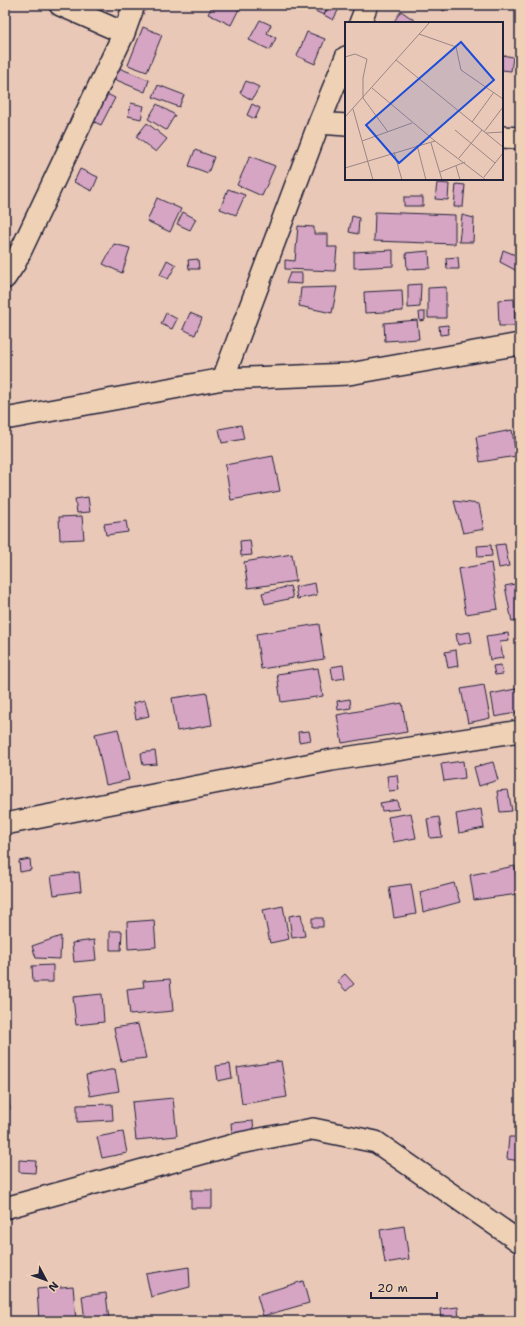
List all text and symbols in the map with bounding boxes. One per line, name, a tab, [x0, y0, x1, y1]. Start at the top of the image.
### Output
inset map	[345, 22, 503, 180]
north arrow	[26, 1260, 66, 1300]
scale bar	[371, 1274, 437, 1300]
text: N	[44, 1278, 62, 1295]
text: 20 m	[377, 1280, 408, 1296]

